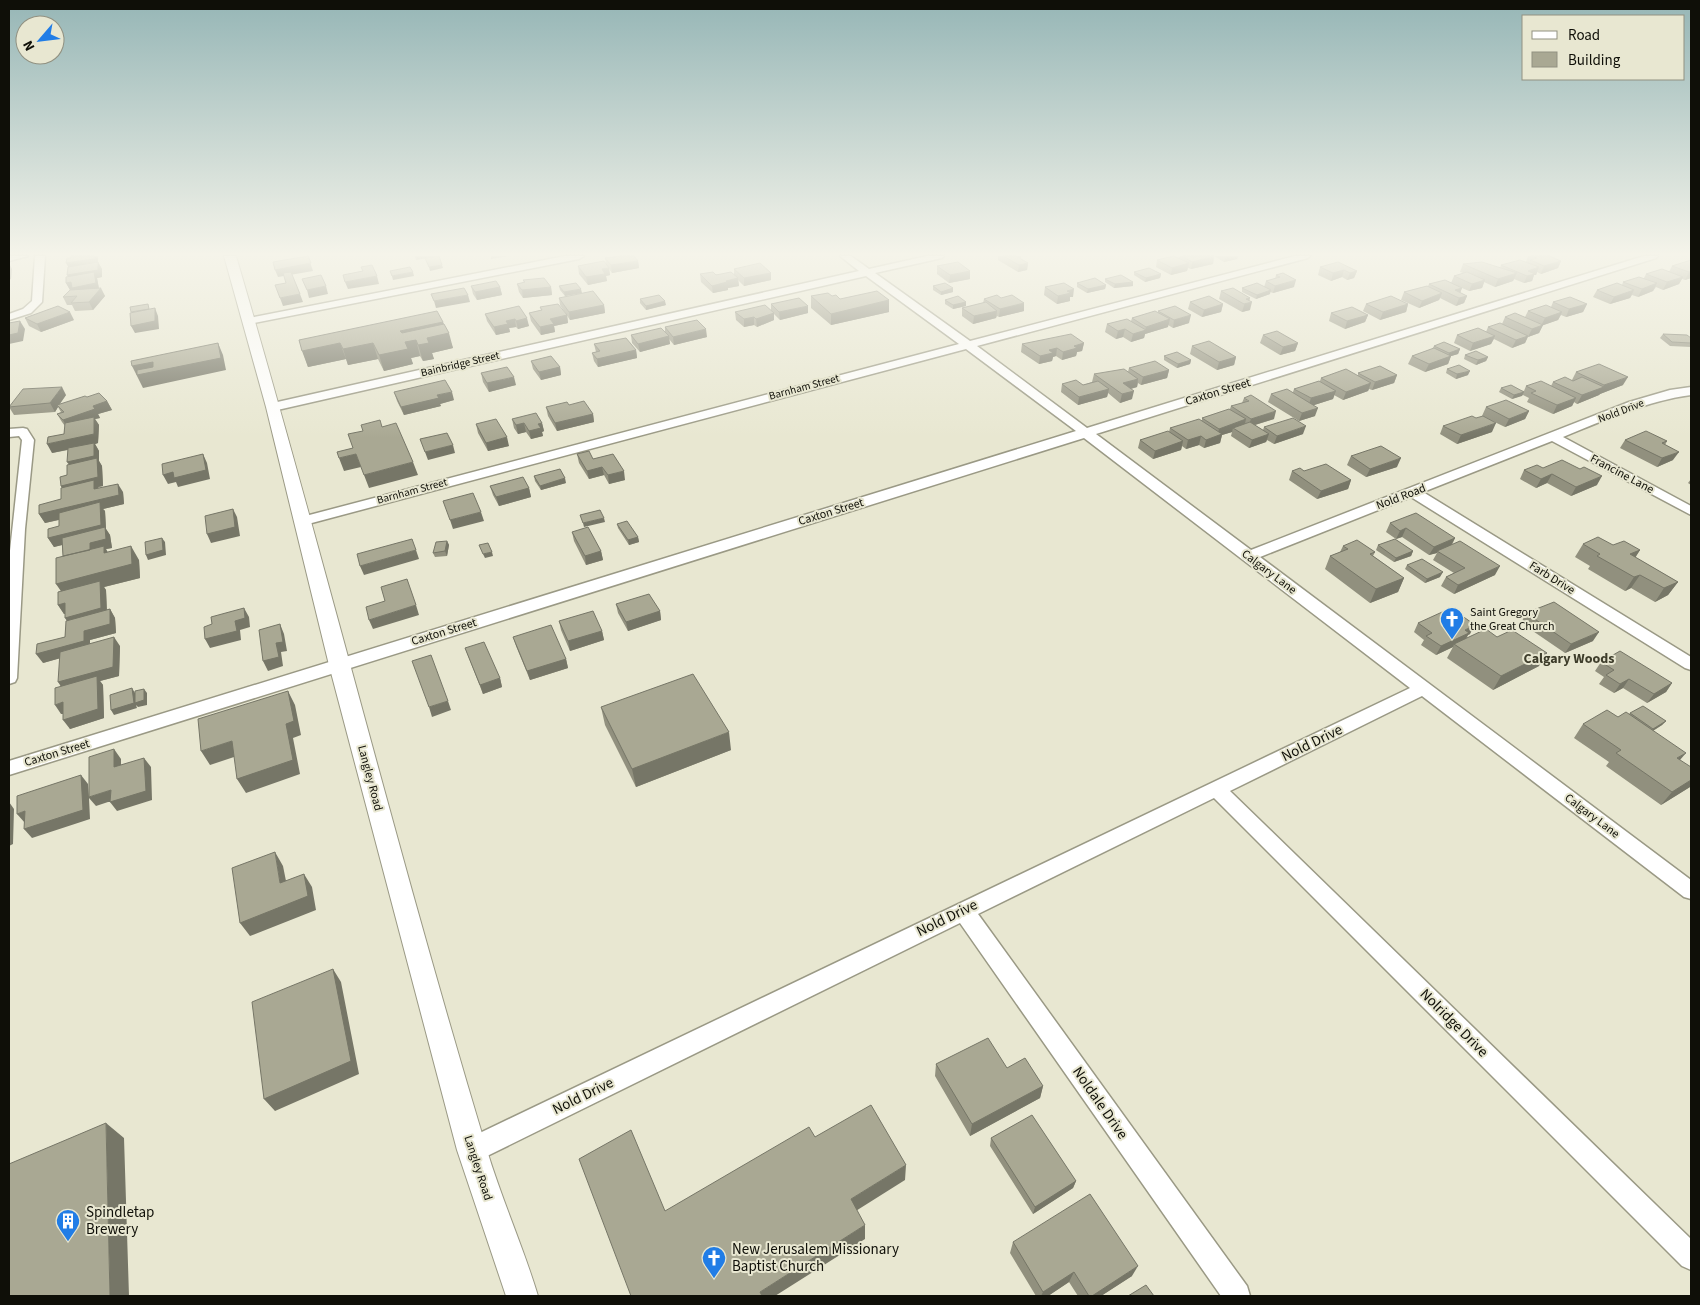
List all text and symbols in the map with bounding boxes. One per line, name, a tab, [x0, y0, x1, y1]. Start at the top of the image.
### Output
north arrow	[15, 15, 65, 65]
legend	[1522, 15, 1685, 80]
text: Road	[1568, 25, 1600, 46]
text: N	[18, 37, 40, 54]
text: Building	[1568, 50, 1621, 71]
street label: Bainbridge Street	[419, 348, 501, 380]
street label: Barnham Street	[767, 370, 841, 404]
street label: Caxton Street	[1183, 374, 1253, 410]
street label: Nold Drive	[1596, 395, 1647, 427]
street label: Francine Lane	[1587, 450, 1657, 498]
street label: Barnham Street	[375, 474, 449, 508]
street label: Nold Road	[1374, 480, 1428, 514]
street label: Caxton Street	[796, 494, 866, 530]
street label: Calgary Lane	[1238, 546, 1300, 598]
street label: Farb Drive	[1526, 557, 1578, 599]
place label: Saint Gregory the Great Church	[1470, 604, 1554, 635]
church icon: Saint Gregory the Great Church	[1439, 606, 1465, 640]
street label: Caxton Street	[409, 614, 479, 650]
district label: Calgary Woods	[1523, 649, 1615, 669]
street label: Nold Drive	[1278, 719, 1346, 767]
street label: Caxton Street	[22, 735, 92, 771]
street label: Langley Road	[353, 743, 387, 813]
street label: Calgary Lane	[1561, 790, 1623, 842]
street label: Nold Drive	[913, 894, 981, 942]
street label: Nolridge Drive	[1415, 984, 1493, 1062]
street label: Noldale Drive	[1067, 1062, 1133, 1144]
street label: Nold Drive	[549, 1072, 617, 1120]
street label: Langley Road	[460, 1133, 496, 1203]
place label: Spindletap Brewery	[86, 1202, 154, 1240]
building icon: Spindletap Brewery	[55, 1208, 81, 1242]
place label: New Jerusalem Missionary Baptist Church	[732, 1239, 899, 1277]
church icon: New Jerusalem Missionary Baptist Church	[701, 1245, 727, 1279]

